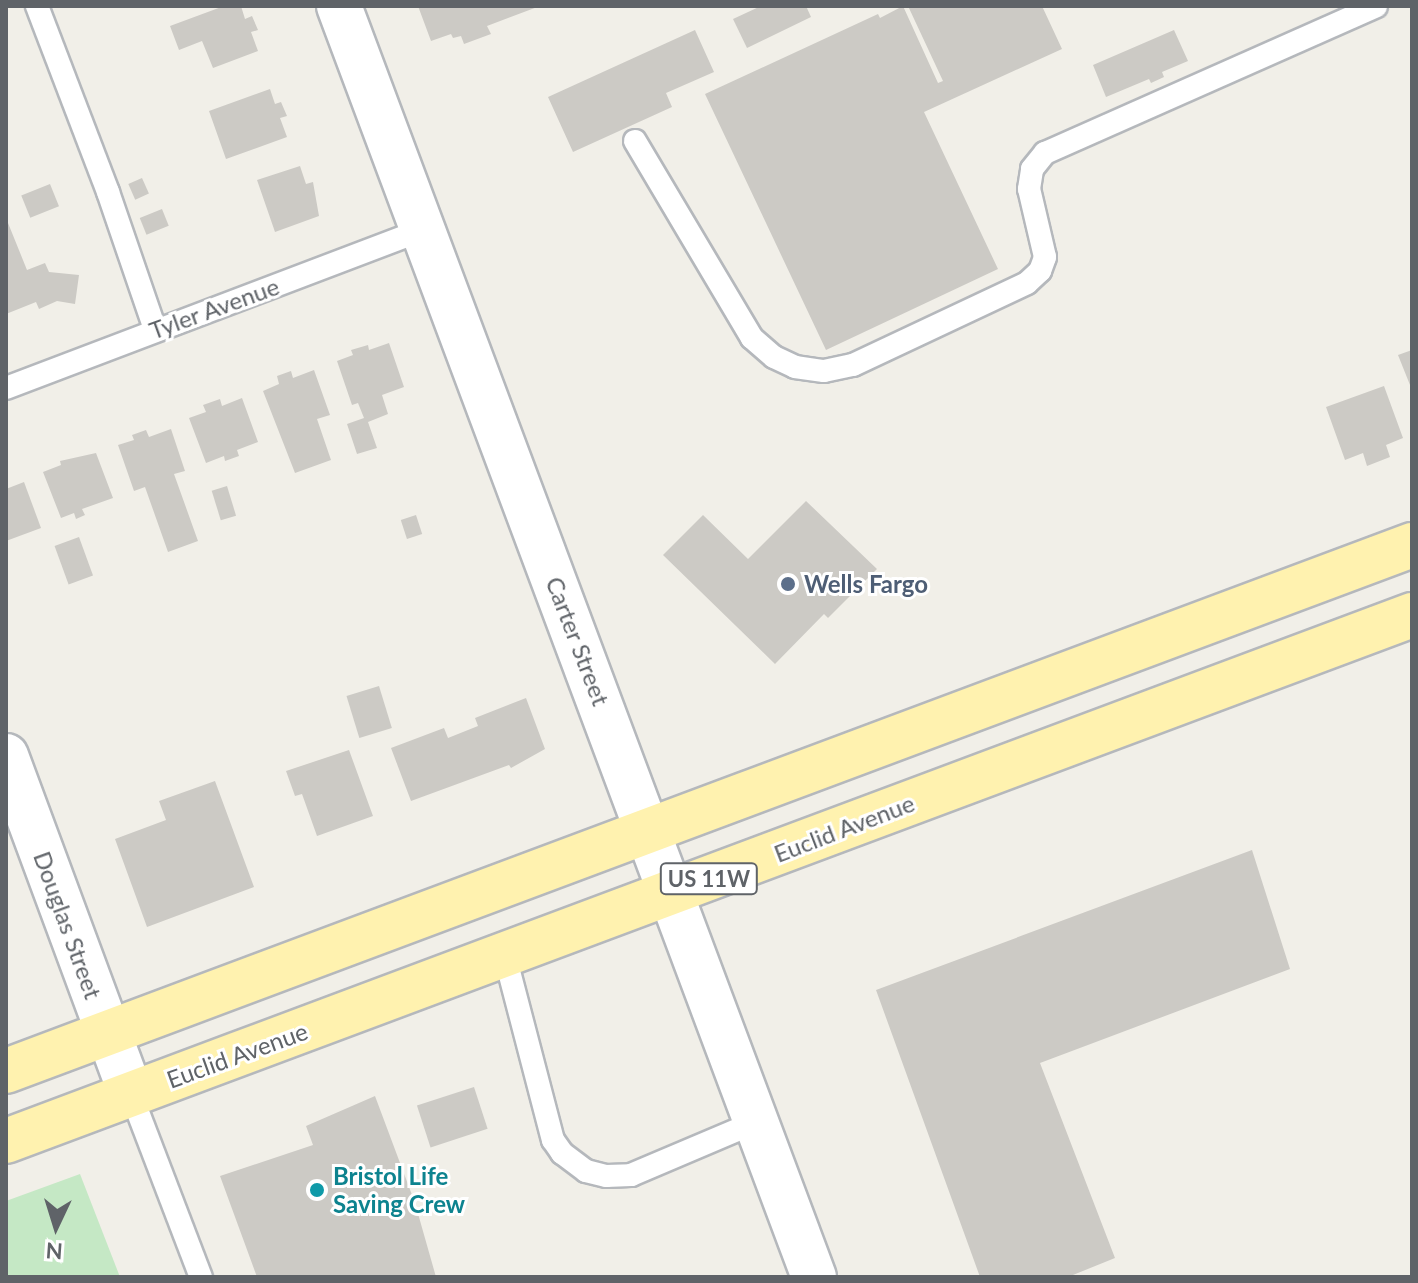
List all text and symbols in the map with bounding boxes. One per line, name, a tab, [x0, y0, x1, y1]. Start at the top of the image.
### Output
street label: Tyler Avenue	[145, 271, 283, 345]
place label: Wells Fargo	[804, 570, 928, 598]
street label: Carter Street	[540, 572, 616, 710]
marker: Wells Fargo	[779, 575, 797, 593]
street label: Euclid Avenue	[769, 788, 919, 868]
street label: Douglas Street	[28, 847, 108, 1003]
road number: US 11W	[659, 861, 759, 897]
street label: Euclid Avenue	[162, 1016, 312, 1094]
place label: Bristol Life Saving Crew	[333, 1162, 465, 1218]
marker: Bristol Life Saving Crew	[308, 1181, 326, 1199]
north arrow	[16, 1187, 96, 1267]
text: N	[45, 1237, 64, 1265]

